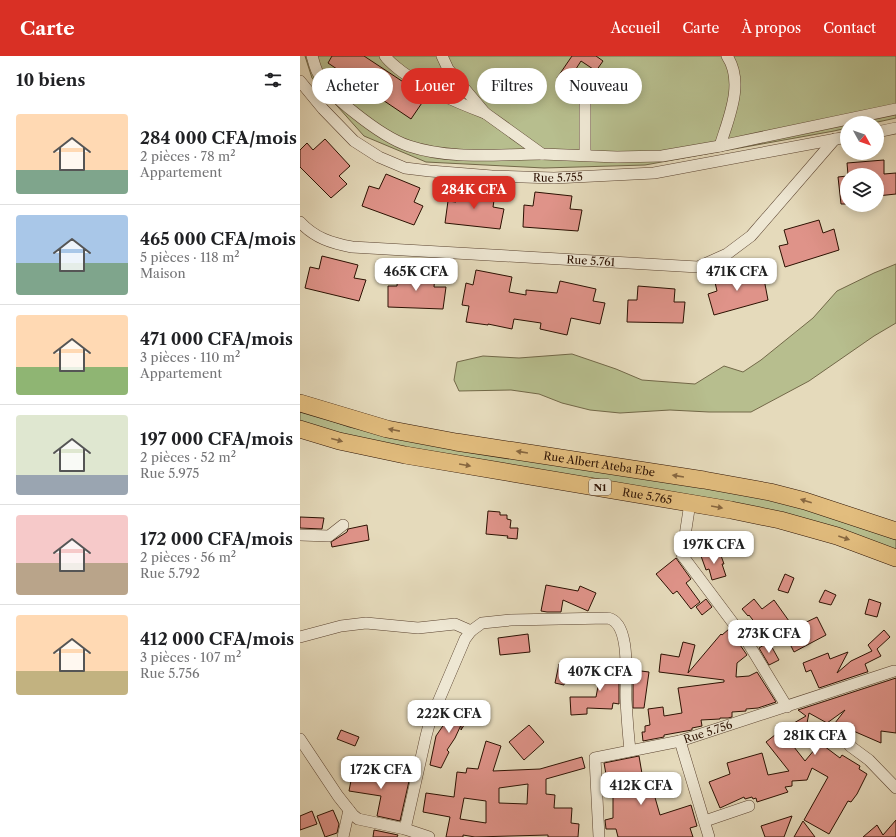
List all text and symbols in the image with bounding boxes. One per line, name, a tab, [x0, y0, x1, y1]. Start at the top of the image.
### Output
text: Carte	[20, 17, 75, 40]
text: Accueil	[611, 19, 661, 37]
text: Carte	[683, 19, 719, 37]
text: À propos	[741, 19, 801, 37]
text: Contact	[823, 19, 876, 37]
chip: Acheter	[312, 68, 393, 104]
chip: Louer	[401, 68, 469, 104]
chip: Filtres	[477, 68, 547, 104]
chip: Nouveau	[555, 68, 642, 104]
icon: filters	[262, 69, 284, 91]
text: 10 biens	[16, 70, 85, 90]
north arrow	[840, 116, 884, 160]
map controls	[840, 116, 884, 212]
text: 284 000 CFA/mois	[140, 128, 297, 148]
icon: home	[48, 130, 96, 178]
text: 2 pièces · 78 m²	[140, 148, 236, 164]
text: Appartement	[140, 164, 222, 180]
button: layers	[840, 168, 884, 212]
street label: Rue 5.755	[533, 170, 583, 185]
pin: 284K CFA	[433, 176, 515, 210]
text: 284K CFA	[441, 181, 507, 197]
text: 465 000 CFA/mois	[140, 229, 296, 249]
icon: home	[48, 231, 96, 279]
text: 5 pièces · 118 m²	[140, 249, 240, 265]
street label: Rue 5.761	[566, 252, 616, 269]
pin: 465K CFA	[375, 258, 457, 292]
pin: 471K CFA	[696, 258, 778, 292]
text: 465K CFA	[384, 263, 448, 279]
text: 471K CFA	[706, 263, 768, 279]
text: Maison	[140, 265, 186, 281]
text: 471 000 CFA/mois	[140, 329, 293, 349]
icon: home	[48, 331, 96, 379]
text: 3 pièces · 110 m²	[140, 349, 240, 365]
text: Appartement	[140, 365, 222, 381]
one-way arrow	[388, 427, 400, 433]
text: 197 000 CFA/mois	[140, 429, 293, 449]
icon: home	[48, 431, 96, 479]
one-way arrow	[332, 437, 344, 443]
text: 2 pièces · 52 m²	[140, 449, 236, 465]
one-way arrow	[516, 449, 528, 455]
street label: Rue Albert Ateba Ebe	[543, 449, 656, 479]
one-way arrow	[459, 462, 471, 468]
text: Rue 5.975	[140, 465, 199, 481]
one-way arrow	[672, 473, 685, 479]
road number: N1	[589, 479, 611, 495]
street label: Rue 5.765	[621, 485, 673, 507]
one-way arrow	[800, 498, 812, 504]
one-way arrow	[711, 504, 723, 510]
text: 172 000 CFA/mois	[140, 529, 293, 549]
icon: home	[48, 531, 96, 579]
pin: 197K CFA	[673, 531, 755, 565]
one-way arrow	[838, 535, 850, 541]
text: 197K CFA	[683, 536, 745, 552]
text: 2 pièces · 56 m²	[140, 549, 236, 565]
text: Rue 5.792	[140, 565, 200, 581]
pin: 273K CFA	[728, 620, 810, 654]
text: 273K CFA	[737, 625, 801, 641]
text: 412 000 CFA/mois	[140, 629, 294, 649]
icon: home	[48, 631, 96, 679]
text: 3 pièces · 107 m²	[140, 649, 241, 665]
pin: 407K CFA	[559, 658, 641, 692]
text: 407K CFA	[568, 663, 632, 679]
text: Rue 5.756	[140, 665, 200, 681]
pin: 222K CFA	[408, 700, 490, 734]
text: 222K CFA	[417, 705, 481, 721]
street label: Rue 5.756	[682, 717, 734, 746]
pin: 281K CFA	[774, 722, 856, 756]
text: 281K CFA	[783, 727, 847, 743]
pin: 172K CFA	[340, 756, 422, 790]
text: 172K CFA	[350, 761, 412, 777]
pin: 412K CFA	[600, 772, 682, 806]
text: 412K CFA	[609, 777, 673, 793]

